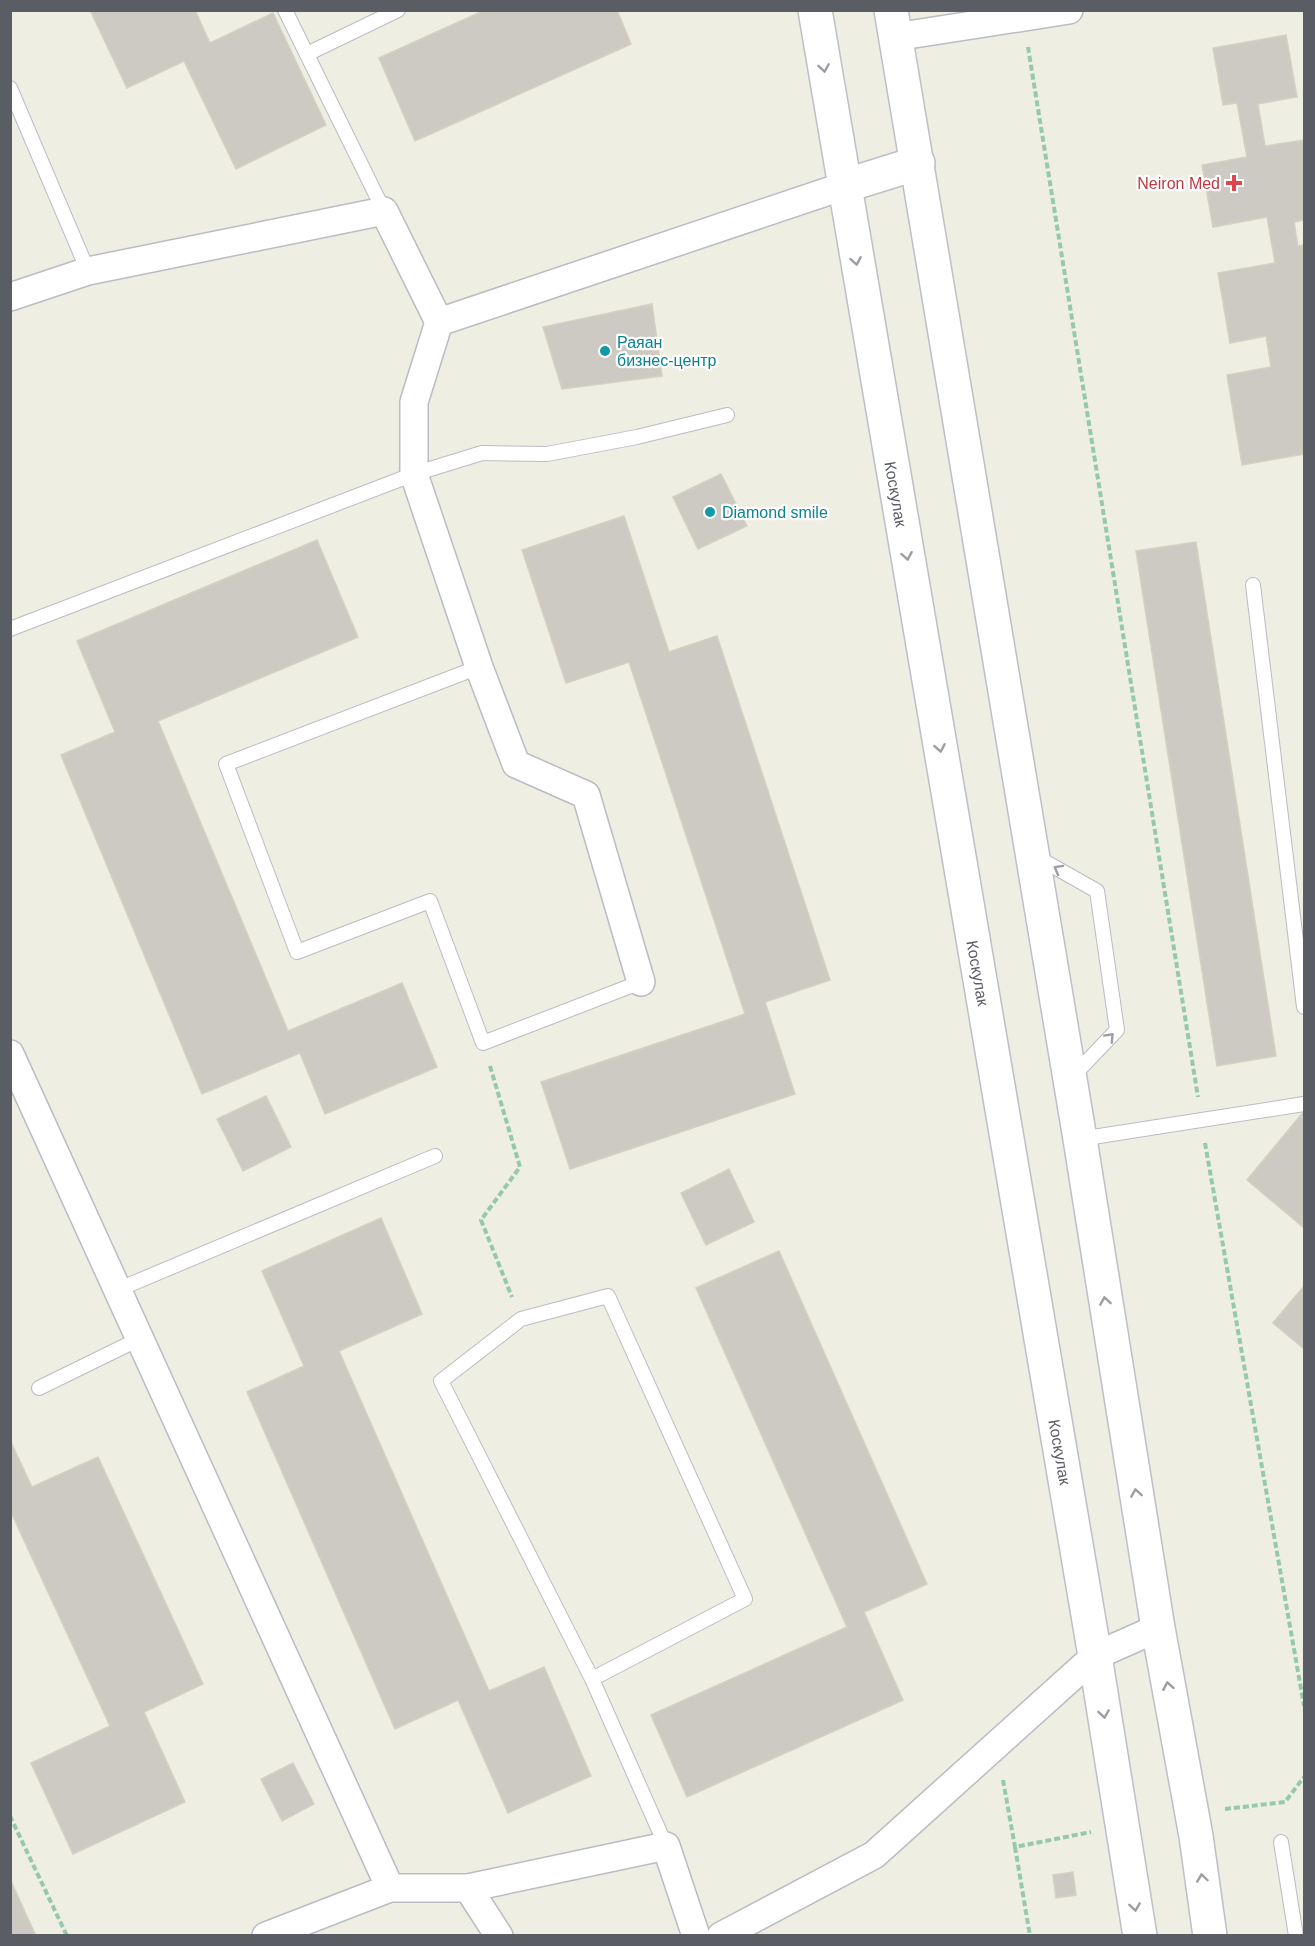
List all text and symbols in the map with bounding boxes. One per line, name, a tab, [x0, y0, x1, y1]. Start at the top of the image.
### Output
one-way arrow	[817, 63, 830, 73]
marker: Neiron Med	[1225, 174, 1243, 192]
place label: Neiron Med	[1137, 175, 1220, 192]
one-way arrow	[850, 256, 862, 265]
place label: Раяан бизнес-центр	[617, 334, 717, 369]
marker: Раяан бизнес-центр	[598, 344, 612, 358]
street label: Коскулак	[881, 460, 910, 529]
place label: Diamond smile	[722, 504, 828, 521]
marker: Diamond smile	[703, 505, 717, 519]
one-way arrow	[900, 551, 913, 561]
one-way arrow	[933, 743, 946, 753]
one-way arrow	[1054, 865, 1064, 876]
street label: Коскулак	[963, 939, 992, 1008]
one-way arrow	[1103, 1033, 1114, 1044]
one-way arrow	[1100, 1296, 1112, 1305]
street label: Коскулак	[1045, 1418, 1074, 1487]
one-way arrow	[1130, 1489, 1143, 1499]
one-way arrow	[1162, 1681, 1175, 1691]
one-way arrow	[1098, 1710, 1110, 1719]
one-way arrow	[1196, 1873, 1208, 1882]
one-way arrow	[1129, 1902, 1141, 1911]

